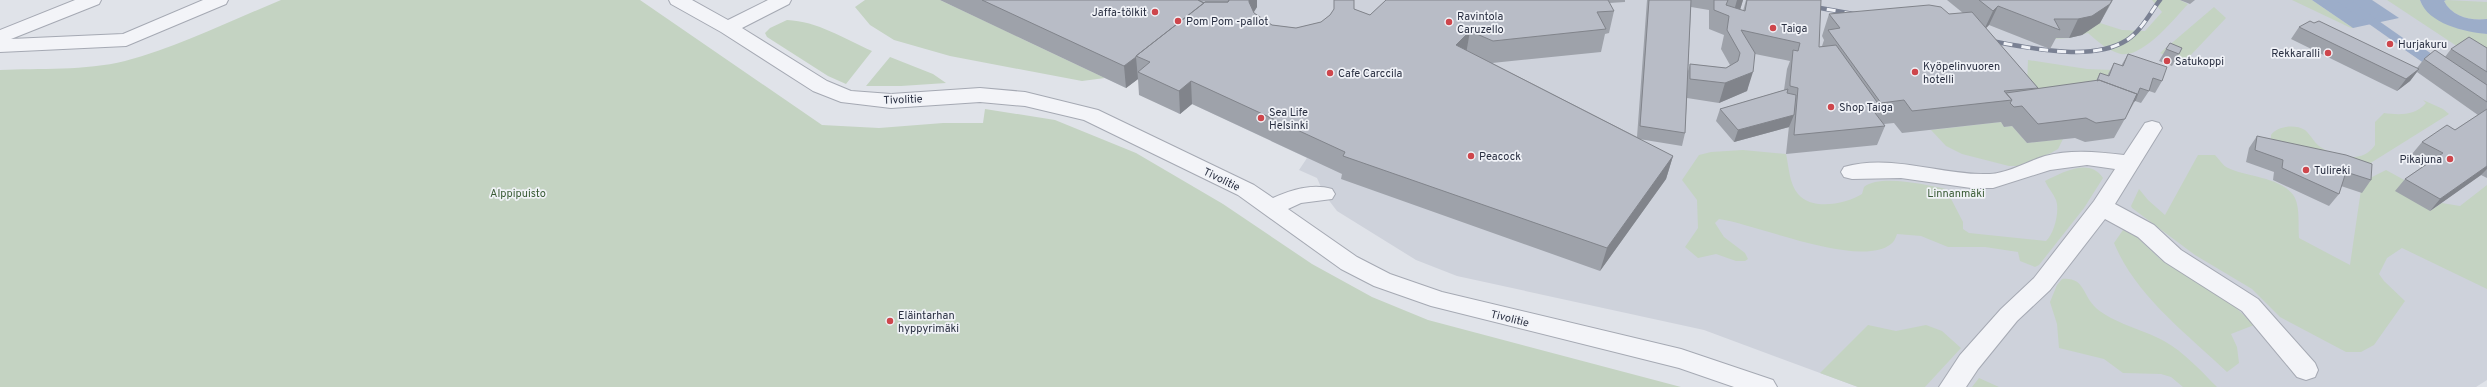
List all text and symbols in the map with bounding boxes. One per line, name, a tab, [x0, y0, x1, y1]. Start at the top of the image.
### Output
place label: Jaffa-tölkit	[1092, 6, 1147, 20]
marker: Jaffa-tölkit	[1150, 7, 1160, 17]
place label: Ravintola Caruzello	[1457, 10, 1504, 37]
place label: Pom Pom -pallot	[1186, 15, 1268, 29]
marker: Pom Pom -pallot	[1173, 16, 1183, 26]
marker: Ravintola Caruzello	[1444, 17, 1454, 27]
place label: Taiga	[1781, 22, 1808, 36]
marker: Taiga	[1768, 23, 1778, 33]
place label: Hurjakuru	[2398, 38, 2447, 52]
marker: Hurjakuru	[2385, 39, 2395, 49]
place label: Rekkaralli	[2271, 47, 2320, 61]
marker: Rekkaralli	[2323, 48, 2333, 58]
place label: Satukoppi	[2175, 55, 2224, 69]
marker: Satukoppi	[2162, 56, 2172, 66]
place label: Kyöpelinvuoren hotelli	[1923, 60, 2000, 87]
place label: Cafe Carccila	[1338, 67, 1403, 81]
marker: Kyöpelinvuoren hotelli	[1910, 67, 1920, 77]
marker: Cafe Carccila	[1325, 68, 1335, 78]
street label: Tivolitie	[883, 92, 923, 108]
place label: Shop Taiga	[1839, 101, 1893, 115]
marker: Shop Taiga	[1826, 102, 1836, 112]
place label: Sea Life Helsinki	[1269, 106, 1308, 133]
marker: Sea Life Helsinki	[1256, 113, 1266, 123]
place label: Peacock	[1479, 150, 1521, 164]
marker: Peacock	[1466, 151, 1476, 161]
place label: Pikajuna	[2399, 153, 2442, 167]
marker: Pikajuna	[2445, 154, 2455, 164]
place label: Tulireki	[2314, 164, 2350, 178]
street label: Tivolitie	[1201, 165, 1242, 195]
marker: Tulireki	[2301, 165, 2311, 175]
park label: Alppipuisto	[490, 187, 546, 201]
park label: Linnanmäki	[1927, 187, 1985, 201]
street label: Tivolitie	[1489, 307, 1531, 331]
place label: Eläintarhan hyppyrimäki	[898, 309, 959, 336]
marker: Eläintarhan hyppyrimäki	[885, 316, 895, 326]

